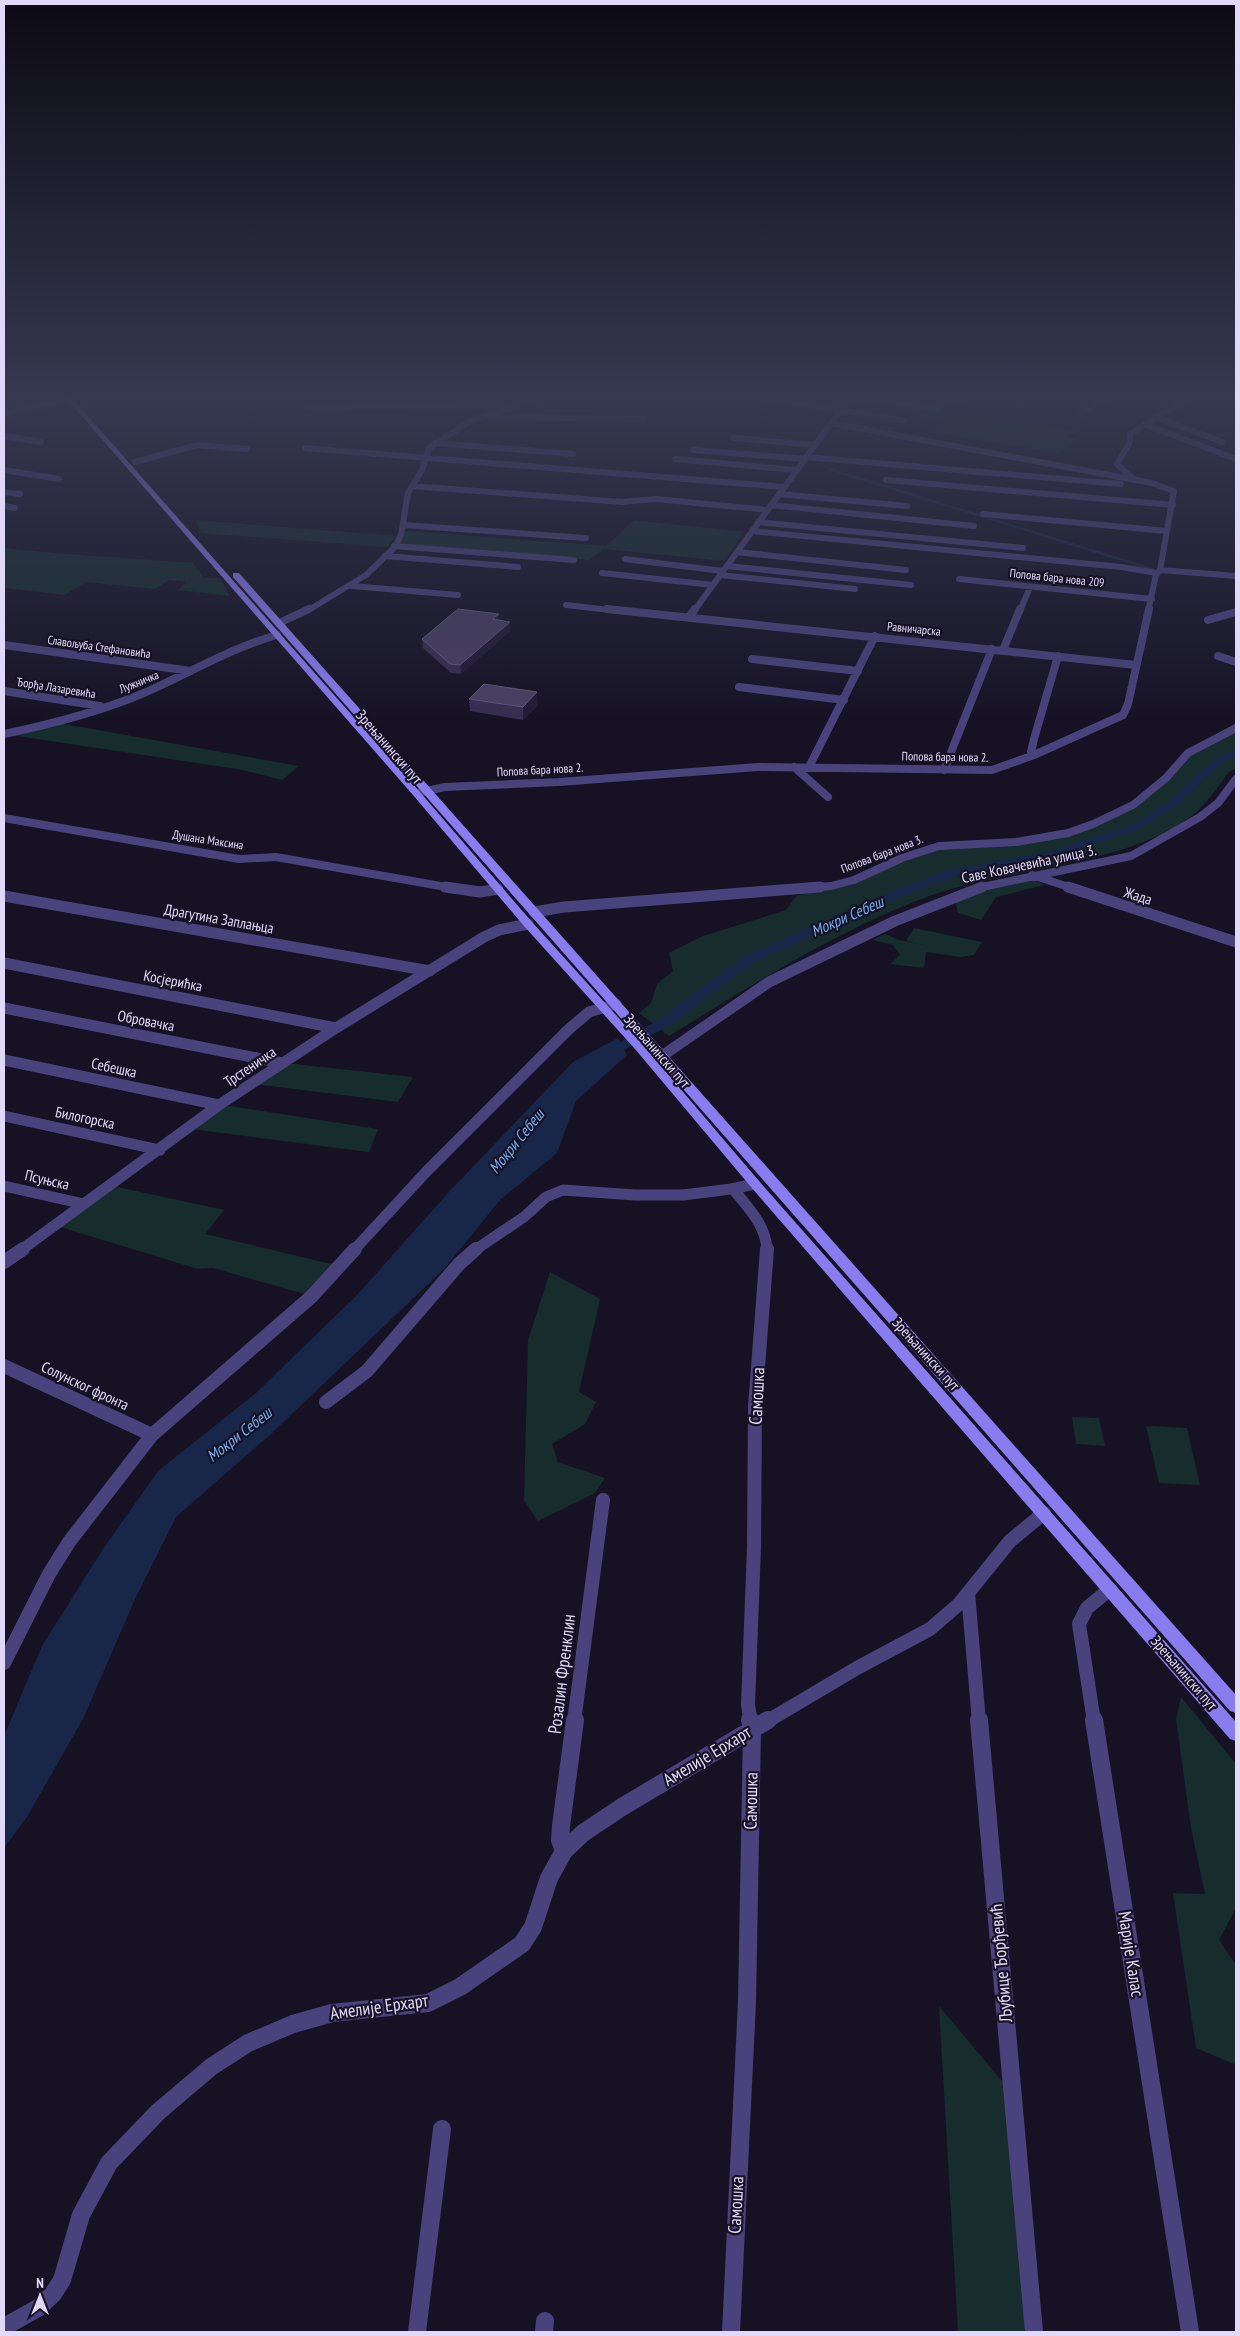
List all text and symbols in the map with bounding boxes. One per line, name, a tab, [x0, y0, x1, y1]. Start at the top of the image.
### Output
street label: Попова бара нова 209	[1009, 565, 1105, 590]
street label: Равничарска	[887, 618, 942, 639]
street label: Славољуба Стефановића	[47, 632, 152, 661]
street label: Лужничка	[116, 667, 161, 697]
street label: Ђорђа Лазаревића	[15, 674, 97, 701]
street label: Зрењанински пут	[352, 706, 427, 788]
street label: Попова бара нова 2.	[902, 748, 988, 765]
street label: Попова бара нова 2.	[496, 760, 584, 779]
street label: Душана Максина	[171, 826, 245, 853]
street label: Попова бара нова 3.	[839, 831, 925, 876]
street label: Саве Ковачевића улица 3.	[960, 840, 1098, 887]
street label: Жада	[1121, 882, 1155, 909]
water label: Мокри Себеш	[808, 891, 888, 941]
street label: Драгутина Заплањца	[163, 900, 275, 937]
street label: Косјерићка	[142, 966, 204, 996]
street label: Обровачка	[116, 1006, 176, 1035]
street label: Зрењанински пут	[620, 1010, 695, 1092]
street label: Трстеничка	[220, 1042, 279, 1091]
street label: Себешка	[90, 1053, 139, 1082]
street label: Билогорска	[54, 1102, 117, 1133]
water label: Мокри Себеш	[484, 1104, 549, 1177]
street label: Псуњска	[23, 1165, 71, 1194]
street label: Зрењанински пут	[889, 1313, 964, 1394]
street label: Солунског фронта	[38, 1357, 132, 1414]
street label: Самошка	[744, 1367, 769, 1425]
water label: Мокри Себеш	[202, 1401, 277, 1466]
street label: Розалин Френклин	[543, 1613, 580, 1735]
street label: Зрењанински пут	[1147, 1632, 1222, 1714]
street label: Амелије Ерхарт	[659, 1720, 755, 1791]
street label: Самошка	[739, 1772, 762, 1830]
street label: Љубице Ђорђевић	[984, 1903, 1017, 2024]
street label: Марије Калас	[1113, 1909, 1150, 1999]
street label: Амелије Ерхарт	[328, 1988, 430, 2025]
street label: Самошка	[723, 2176, 748, 2234]
north arrow	[15, 2271, 65, 2321]
text: N	[36, 2274, 44, 2292]

